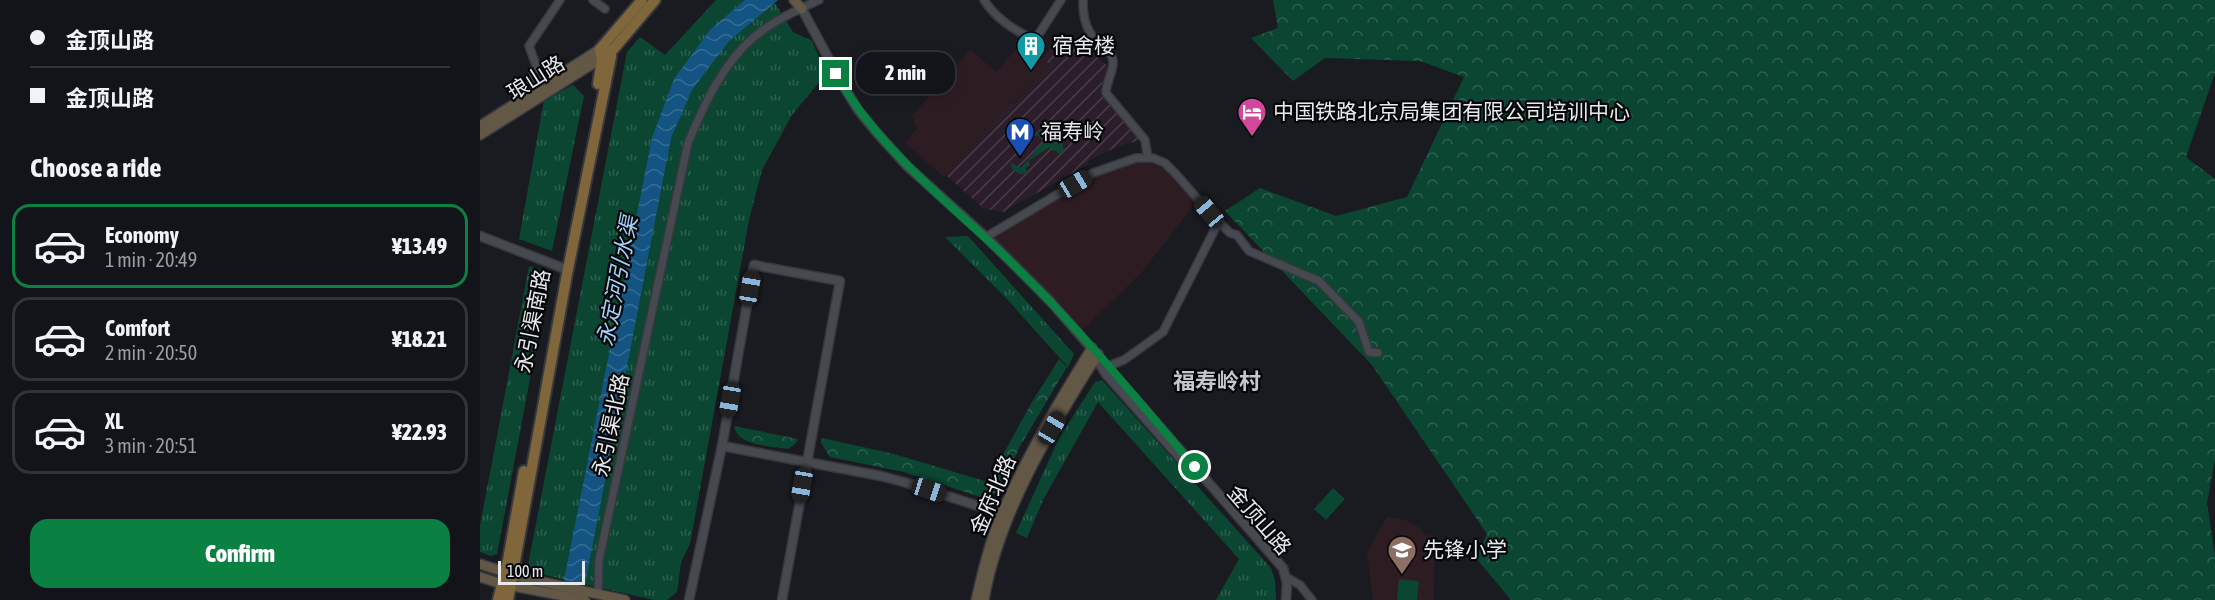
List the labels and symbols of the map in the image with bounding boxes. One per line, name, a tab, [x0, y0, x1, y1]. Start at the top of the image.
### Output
building icon: 宿舍楼	[1015, 30, 1047, 72]
place label: 宿舍楼	[1052, 33, 1115, 57]
street label: 琅山路	[502, 50, 569, 104]
callout: 2 min	[857, 53, 956, 95]
route end	[822, 60, 849, 87]
hotel icon: 中国铁路北京局集团有限公司培训中心	[1236, 96, 1268, 138]
place label: 中国铁路北京局集团有限公司培训中心	[1273, 99, 1630, 123]
metro station icon: 福寿岭	[1004, 116, 1036, 158]
place label: 福寿岭	[1041, 119, 1104, 143]
car	[1055, 167, 1095, 201]
car	[1191, 192, 1227, 232]
water label: 永定河引水渠	[592, 211, 643, 348]
street label: 永引渠南路	[510, 267, 554, 375]
car	[738, 269, 762, 307]
district label: 福寿岭村	[1173, 368, 1261, 394]
street label: 永引渠北路	[587, 371, 633, 479]
car	[718, 381, 742, 419]
car	[1035, 408, 1069, 448]
street label: 金府北路	[965, 451, 1020, 538]
route start	[1181, 453, 1208, 480]
car	[790, 466, 814, 504]
car	[909, 476, 949, 504]
street label: 金顶山路	[1223, 480, 1296, 559]
school or university icon: 先锋小学	[1386, 534, 1418, 576]
place label: 先锋小学	[1423, 537, 1507, 561]
scale bar	[498, 558, 585, 586]

